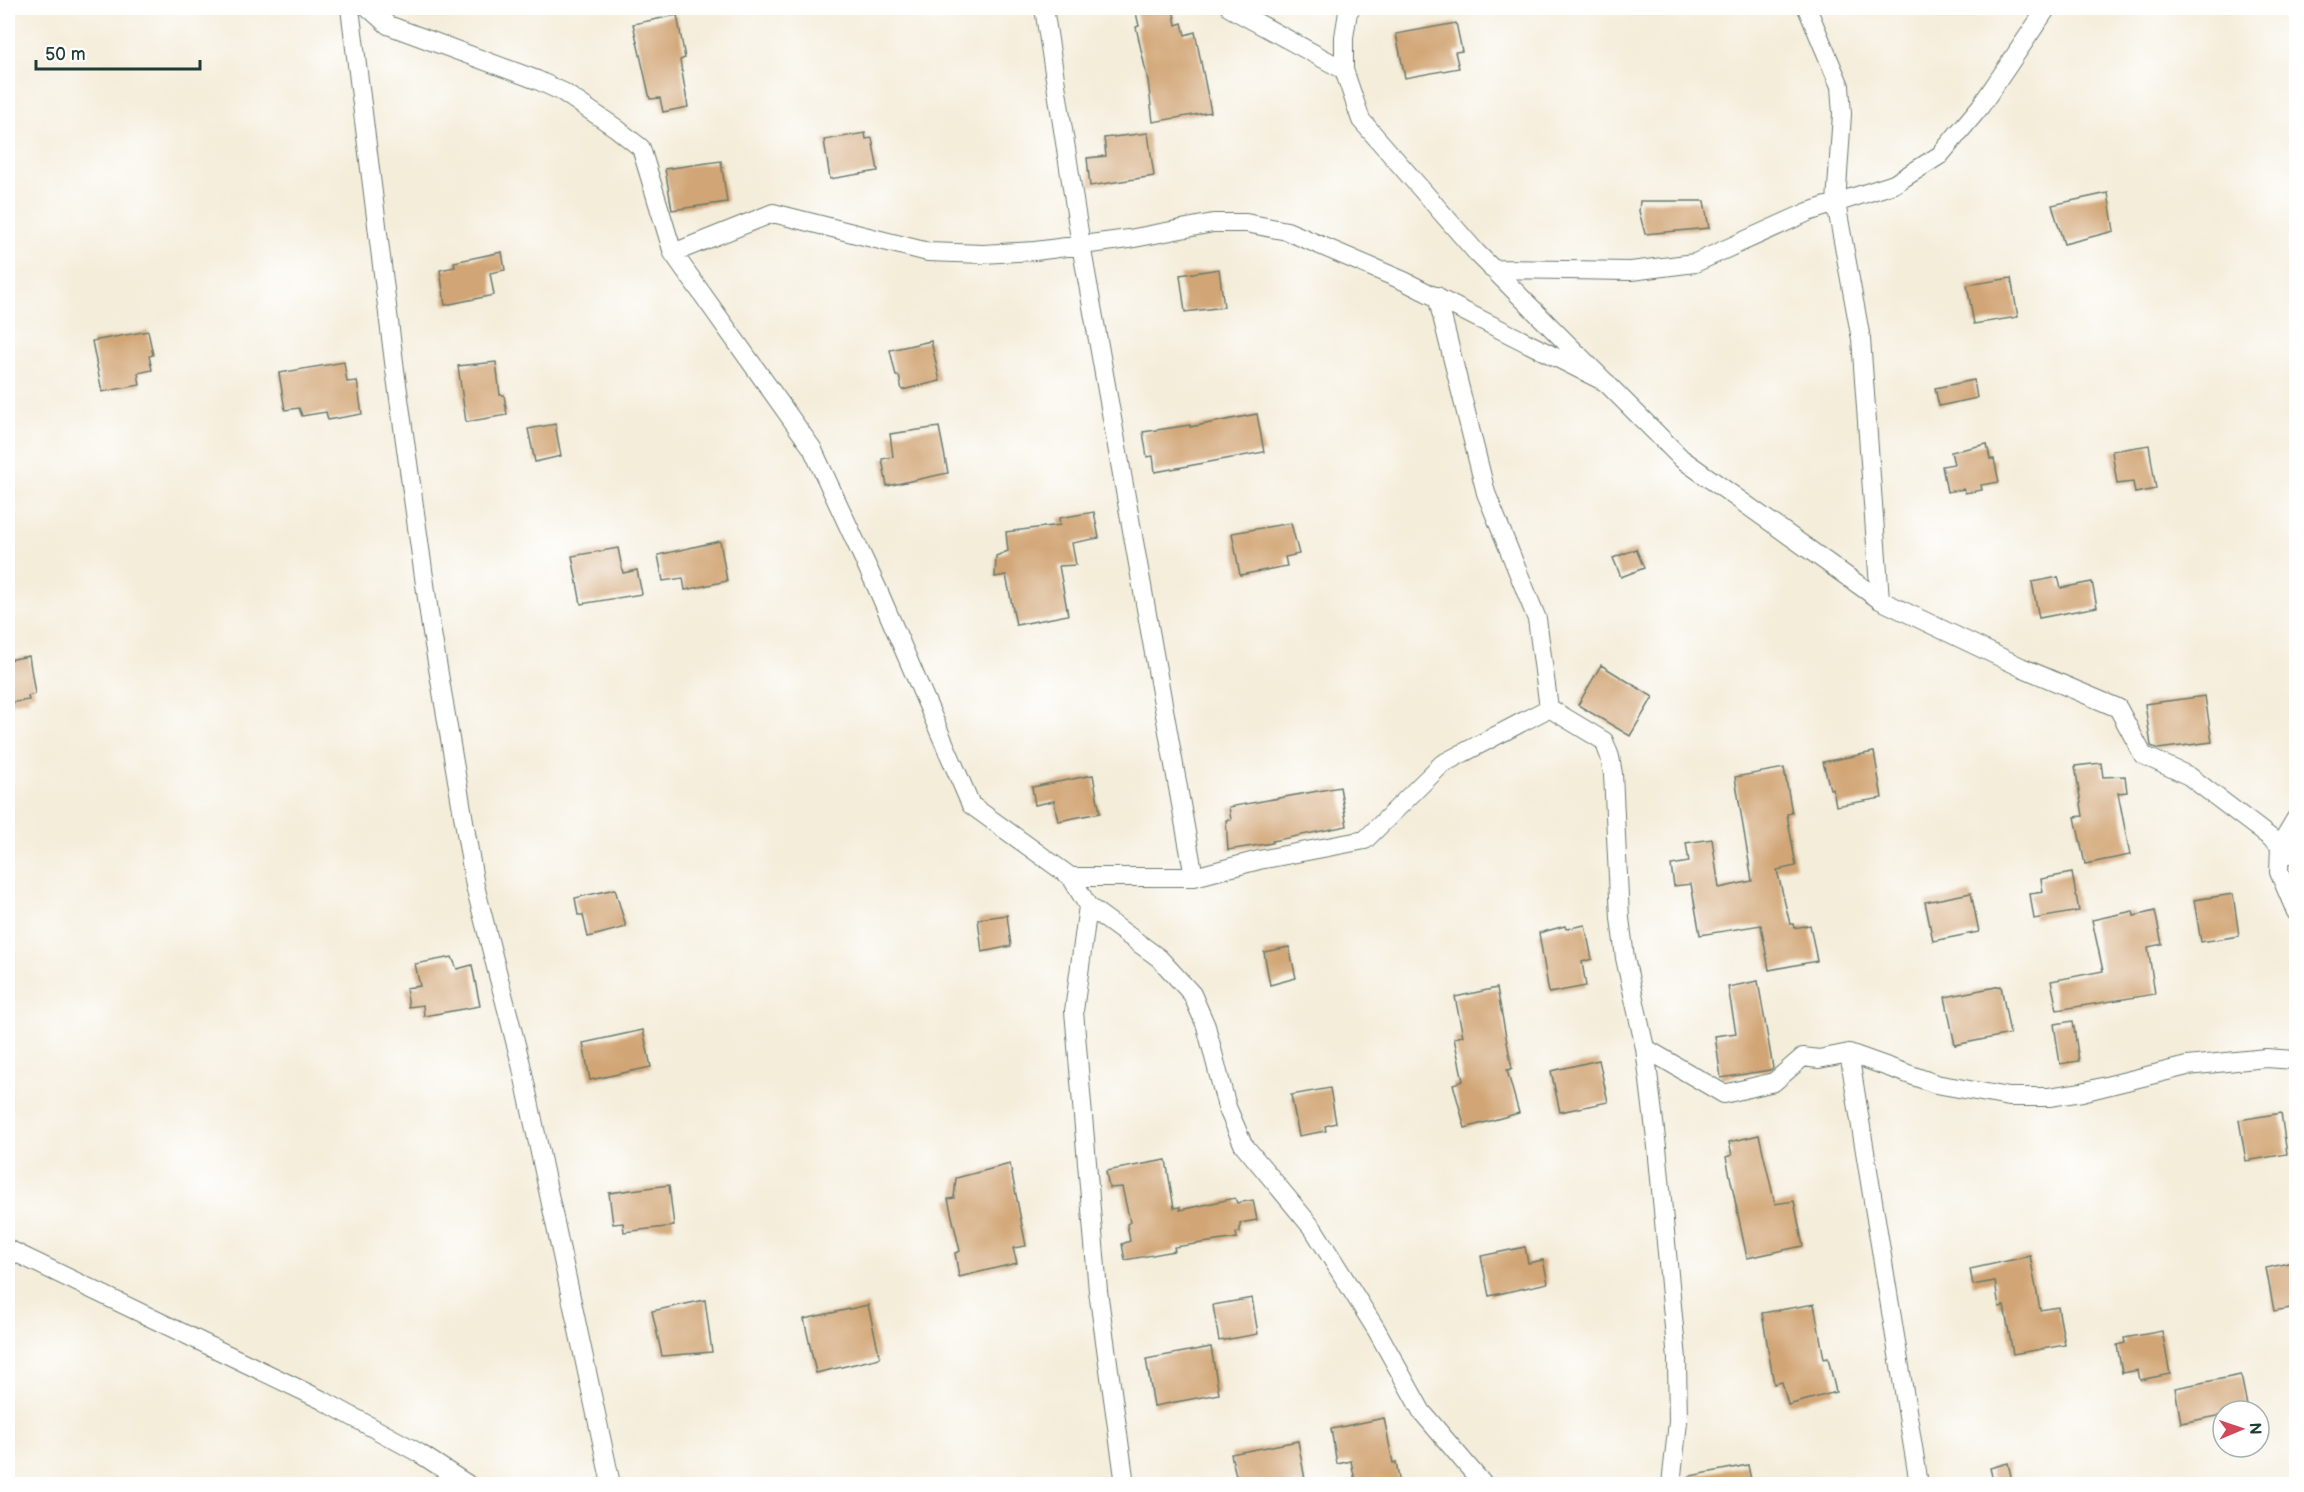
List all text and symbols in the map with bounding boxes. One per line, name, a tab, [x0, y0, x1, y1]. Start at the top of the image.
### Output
scale bar	[36, 33, 200, 71]
text: 50 m	[45, 44, 86, 65]
north arrow	[2211, 1399, 2271, 1459]
text: N	[2245, 1422, 2264, 1435]

